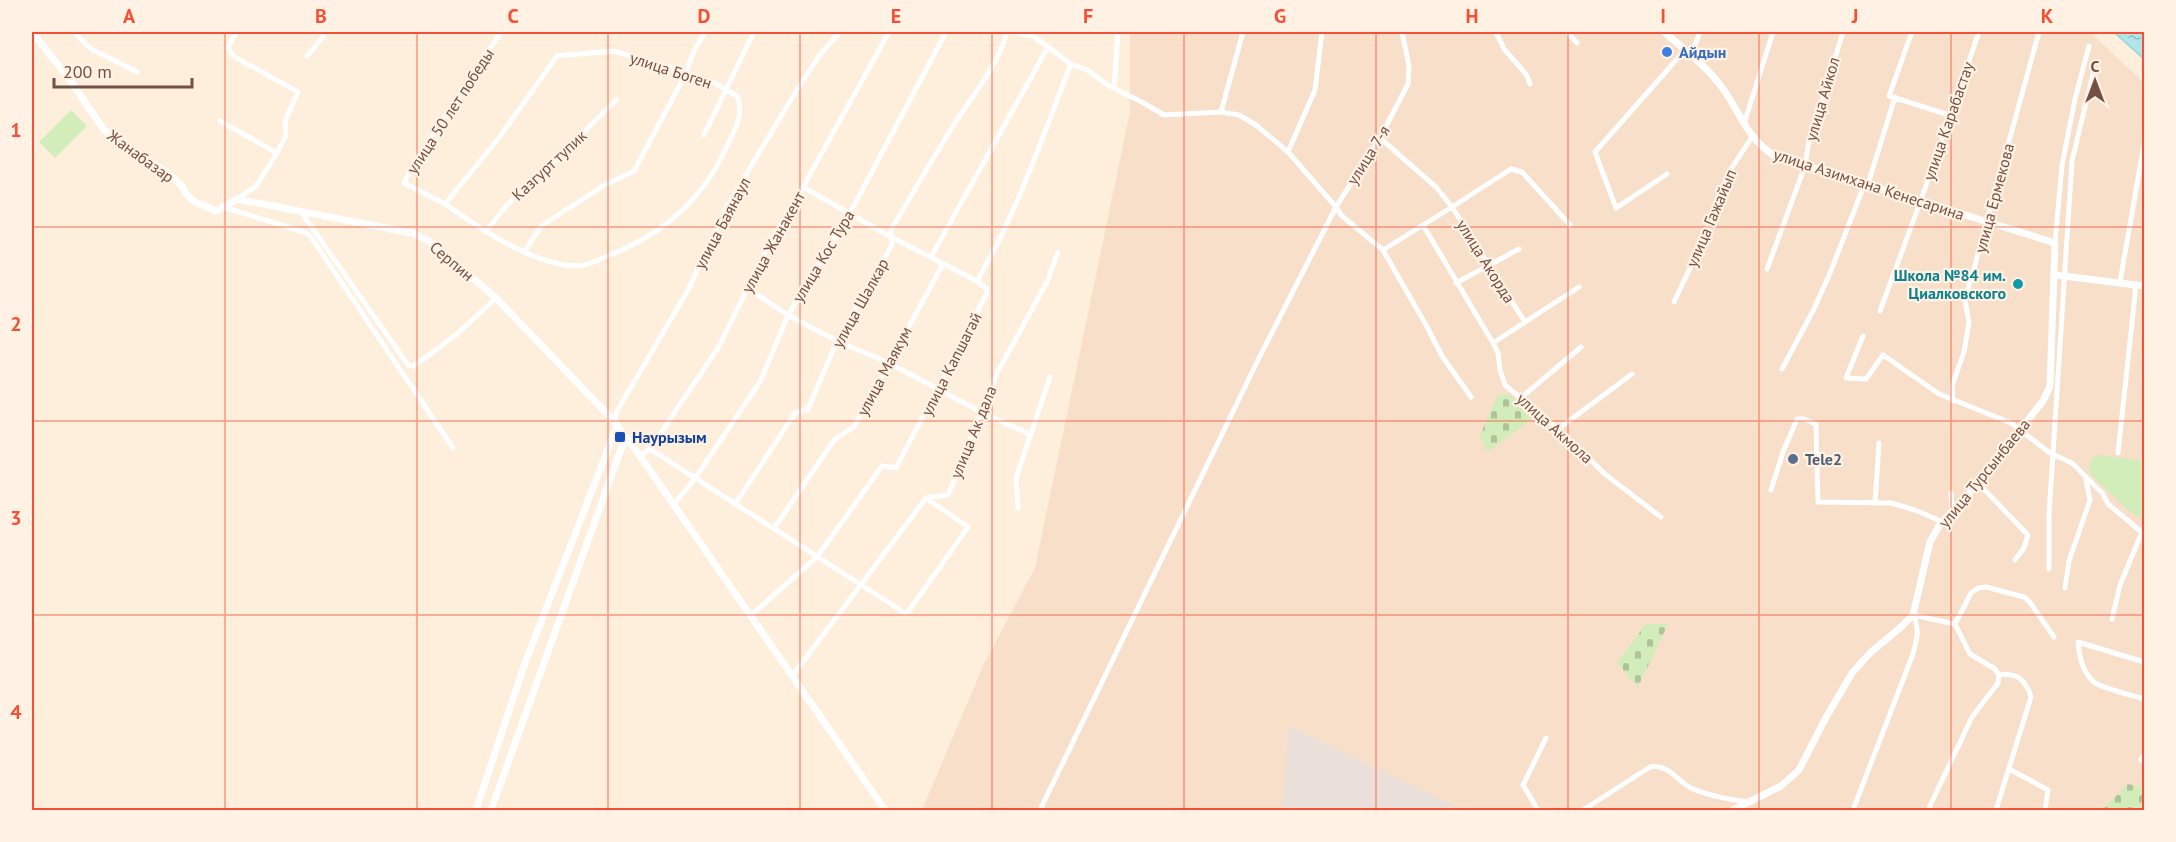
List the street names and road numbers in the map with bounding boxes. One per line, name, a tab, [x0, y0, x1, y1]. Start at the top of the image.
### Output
street label: улица 50 лет победы	[402, 44, 498, 178]
street label: улица Боген	[628, 47, 714, 93]
street label: улица Айкол	[1800, 55, 1844, 143]
street label: улица Карабастау	[1918, 58, 1978, 183]
street label: улица 7-я	[1342, 122, 1394, 188]
street label: Жанабазар	[103, 125, 178, 187]
street label: Казгурт тупик	[507, 125, 591, 205]
street label: улица Ермекова	[1970, 141, 2018, 255]
street label: улица Азимхана Кенесарина	[1771, 144, 1967, 224]
street label: улица Гажайып	[1681, 166, 1741, 270]
street label: улица Баянаул	[689, 174, 755, 272]
street label: улица Жанакент	[737, 187, 809, 296]
street label: улица Кос Тура	[788, 206, 858, 306]
street label: улица Акорда	[1452, 215, 1520, 307]
street label: Серпин	[426, 237, 478, 285]
street label: улица Шалкар	[827, 255, 893, 351]
street label: улица Капшагай	[916, 309, 986, 419]
street label: улица Маякум	[852, 323, 916, 419]
street label: улица Ак дала	[945, 383, 1001, 481]
street label: улица Акмола	[1513, 388, 1597, 468]
street label: улица Турсынбаева	[1934, 414, 2034, 532]

